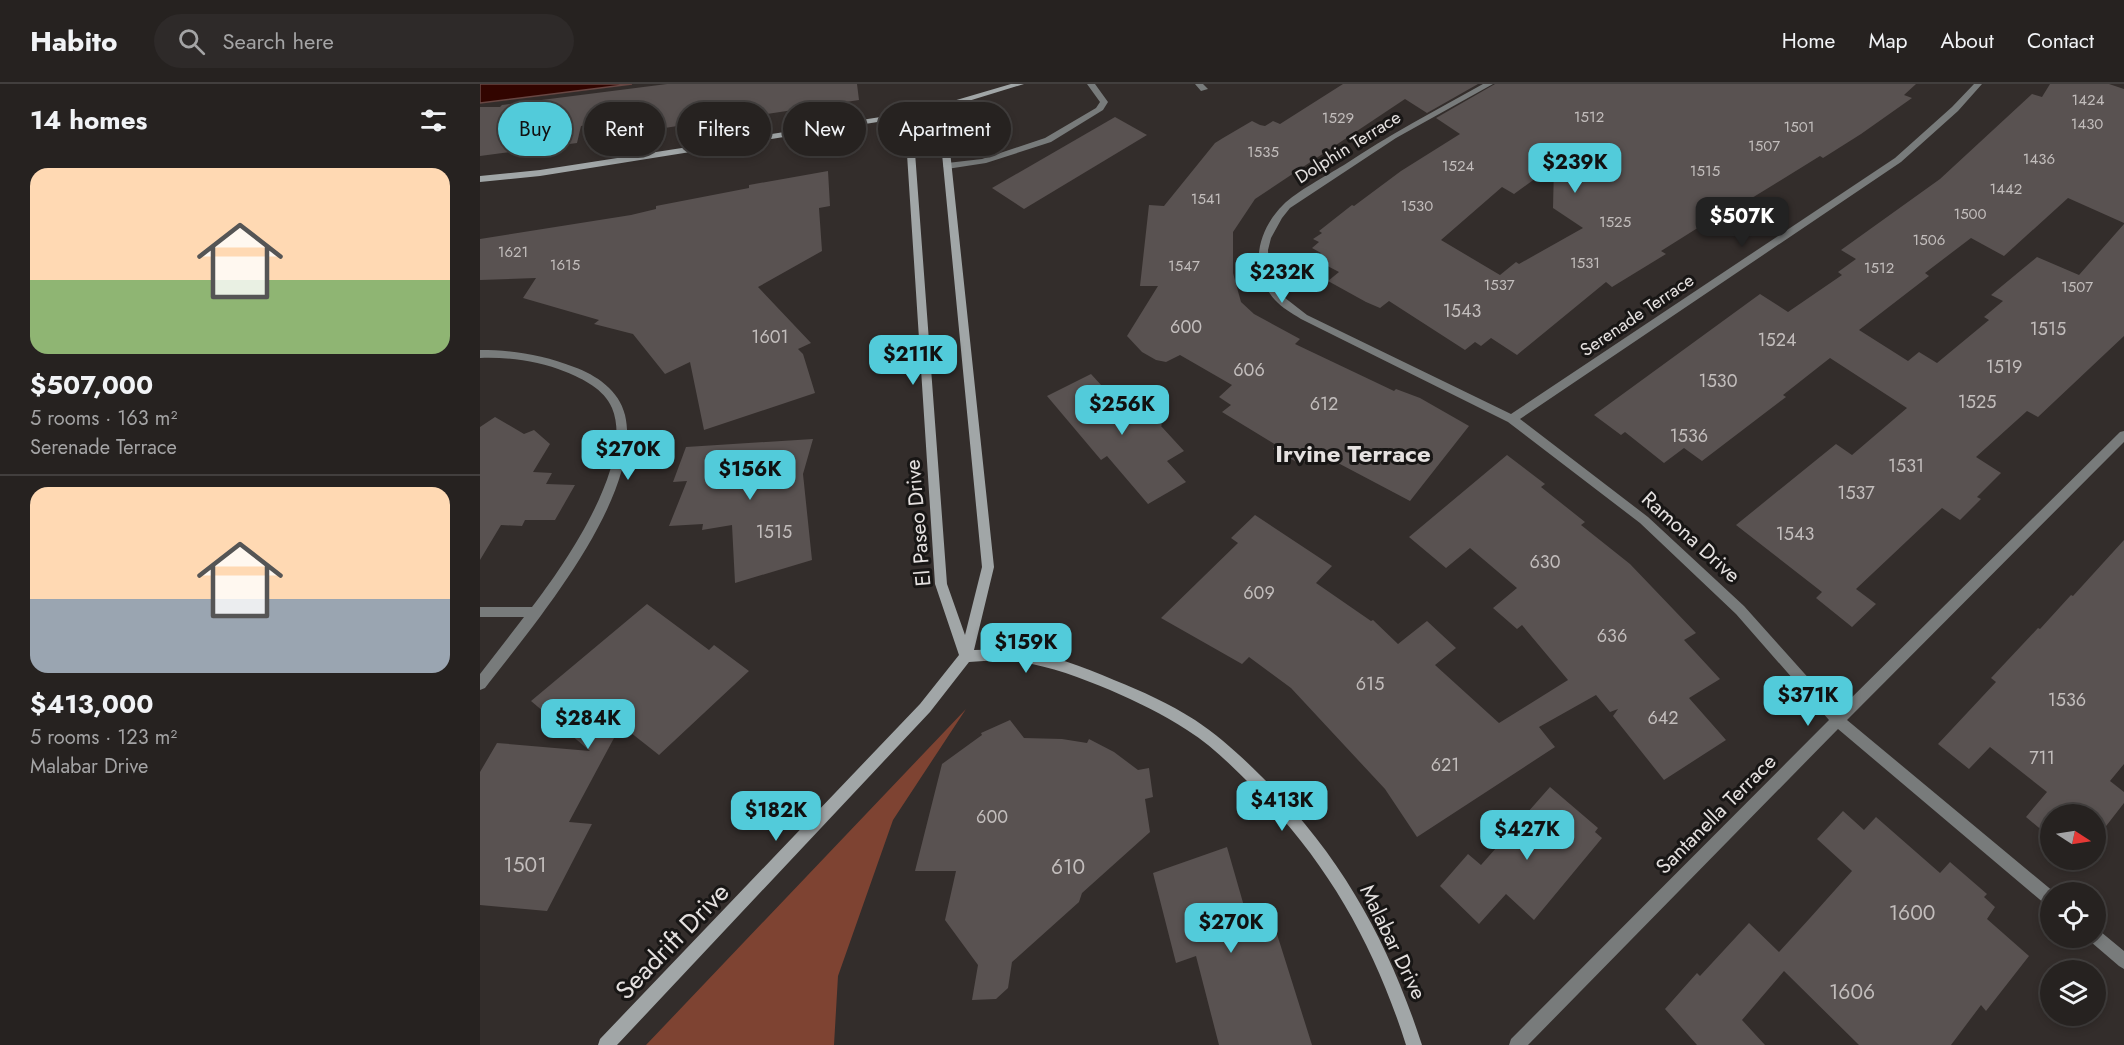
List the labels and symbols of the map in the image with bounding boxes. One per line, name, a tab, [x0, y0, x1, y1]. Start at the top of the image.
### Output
house number: 1424	[2072, 89, 2105, 111]
street label: Dolphin Terrace	[1290, 104, 1406, 190]
house number: 1512	[1574, 106, 1604, 128]
house number: 1529	[1322, 107, 1354, 129]
house number: 1430	[2071, 113, 2103, 135]
house number: 1501	[1784, 116, 1814, 138]
house number: 1507	[1748, 135, 1780, 157]
house number: 1535	[1247, 141, 1279, 163]
pin: $239K	[1533, 143, 1617, 194]
house number: 1436	[2023, 148, 2055, 170]
house number: 1524	[1442, 155, 1474, 177]
house number: 1515	[1690, 160, 1720, 182]
house number: 1442	[1990, 178, 2022, 200]
house number: 1541	[1191, 188, 1221, 210]
house number: 1530	[1401, 195, 1433, 217]
pin: $507K	[1700, 197, 1784, 248]
house number: 1500	[1953, 203, 1987, 225]
house number: 1525	[1599, 211, 1631, 233]
house number: 1506	[1913, 229, 1945, 251]
house number: 1621	[498, 241, 528, 263]
house number: 1531	[1570, 252, 1600, 274]
pin: $232K	[1240, 253, 1324, 304]
house number: 1615	[550, 254, 580, 276]
house number: 1547	[1168, 255, 1200, 277]
house number: 1512	[1864, 257, 1894, 279]
street label: Serenade Terrace	[1575, 267, 1699, 363]
house number: 1537	[1483, 274, 1515, 296]
house number: 1507	[2061, 276, 2093, 298]
house number: 1543	[1443, 298, 1481, 324]
house number: 600	[1170, 314, 1202, 340]
house number: 1515	[2030, 316, 2066, 342]
house number: 1601	[751, 324, 789, 350]
house number: 1524	[1758, 327, 1797, 353]
pin: $211K	[871, 335, 955, 386]
house number: 1519	[1986, 354, 2022, 380]
house number: 606	[1233, 357, 1265, 383]
house number: 1530	[1699, 368, 1738, 394]
pin: $256K	[1080, 385, 1164, 436]
house number: 1525	[1958, 389, 1996, 415]
house number: 612	[1310, 391, 1338, 417]
house number: 1536	[1670, 423, 1708, 449]
pin: $270K	[586, 430, 670, 481]
district label: Irvine Terrace	[1275, 436, 1431, 471]
pin: $156K	[708, 450, 792, 501]
house number: 1531	[1888, 453, 1924, 479]
street label: El Paseo Drive	[897, 458, 938, 588]
house number: 1537	[1837, 480, 1875, 506]
street label: Ramona Drive	[1635, 484, 1747, 590]
house number: 1515	[756, 519, 792, 545]
house number: 1543	[1776, 521, 1814, 547]
house number: 630	[1530, 549, 1561, 575]
house number: 609	[1243, 580, 1275, 606]
pin: $159K	[984, 623, 1068, 674]
house number: 636	[1597, 623, 1627, 649]
house number: 615	[1356, 671, 1384, 697]
pin: $371K	[1766, 676, 1850, 727]
house number: 1536	[2048, 687, 2086, 713]
pin: $284K	[546, 699, 630, 750]
house number: 642	[1647, 705, 1679, 731]
house number: 711	[2029, 745, 2055, 771]
street label: Santanella Terrace	[1649, 747, 1783, 881]
house number: 621	[1431, 752, 1459, 778]
pin: $413K	[1240, 781, 1324, 832]
pin: $182K	[734, 791, 818, 842]
house number: 600	[976, 804, 1008, 830]
north arrow	[2040, 804, 2106, 870]
pin: $427K	[1485, 810, 1569, 861]
house number: 1501	[503, 850, 547, 880]
house number: 610	[1051, 852, 1085, 882]
street label: Seadrift Drive	[606, 874, 738, 1008]
street label: Malabar Drive	[1352, 880, 1434, 1005]
house number: 1600	[1889, 898, 1935, 928]
pin: $270K	[1189, 903, 1273, 954]
house number: 1606	[1829, 977, 1875, 1007]

